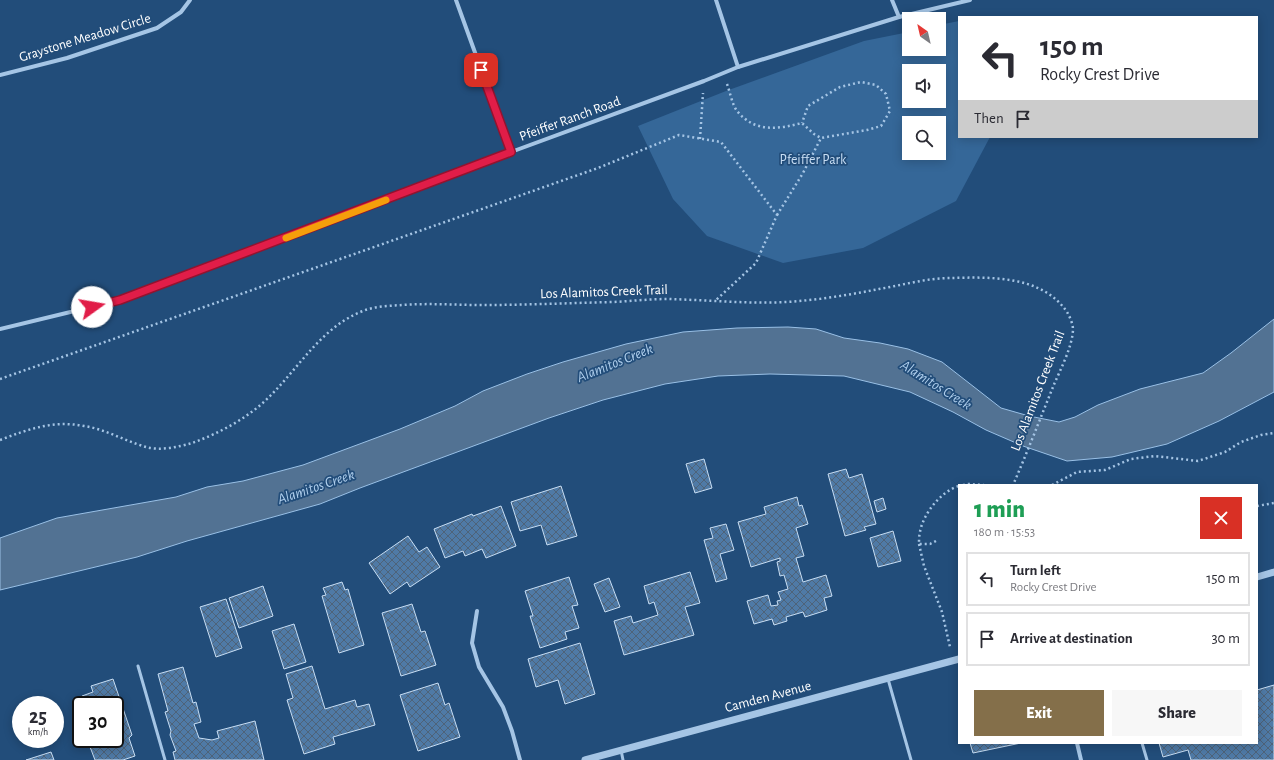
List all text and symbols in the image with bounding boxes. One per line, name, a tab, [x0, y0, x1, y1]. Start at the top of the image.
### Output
street label: Graystone Meadow Circle	[18, 11, 152, 65]
north arrow	[902, 12, 946, 56]
map controls	[902, 12, 946, 160]
icon: left	[974, 32, 1026, 84]
text: 150 m	[1040, 33, 1104, 61]
pin	[464, 53, 498, 87]
icon: arrive	[470, 59, 492, 81]
button: sound	[902, 64, 946, 108]
text: Rocky Crest Drive	[1040, 66, 1160, 84]
street label: Pfeiffer Ranch Road	[518, 94, 622, 144]
icon: arrive	[1012, 108, 1034, 130]
text: Then	[974, 111, 1004, 126]
button: search	[902, 116, 946, 160]
park label: Pfeiffer Park	[780, 153, 847, 167]
street label: Los Alamitos Creek Trail	[540, 283, 668, 301]
position arrow	[71, 286, 113, 328]
street label: Los Alamitos Creek Trail	[1009, 329, 1067, 453]
water label: Alamitos Creek	[574, 341, 655, 385]
water label: Alamitos Creek	[897, 357, 974, 413]
water label: Alamitos Creek	[275, 467, 357, 508]
button: close	[1200, 497, 1242, 539]
text: 1 min	[974, 498, 1025, 522]
text: 180 m · 15:53	[974, 526, 1035, 539]
text: Turn left	[1010, 563, 1061, 578]
icon: left	[976, 568, 998, 590]
text: 150 m	[1206, 571, 1240, 586]
text: Rocky Crest Drive	[1010, 581, 1097, 594]
icon: arrive	[976, 628, 998, 650]
text: Arrive at destination	[1010, 631, 1133, 646]
text: 30 m	[1211, 631, 1240, 646]
street label: Camden Avenue	[723, 679, 813, 715]
button: Exit	[974, 690, 1104, 736]
button: Share	[1112, 690, 1242, 736]
speed limit sign: 30	[72, 696, 124, 748]
text: 25	[29, 707, 47, 727]
text: km/h	[28, 727, 48, 737]

